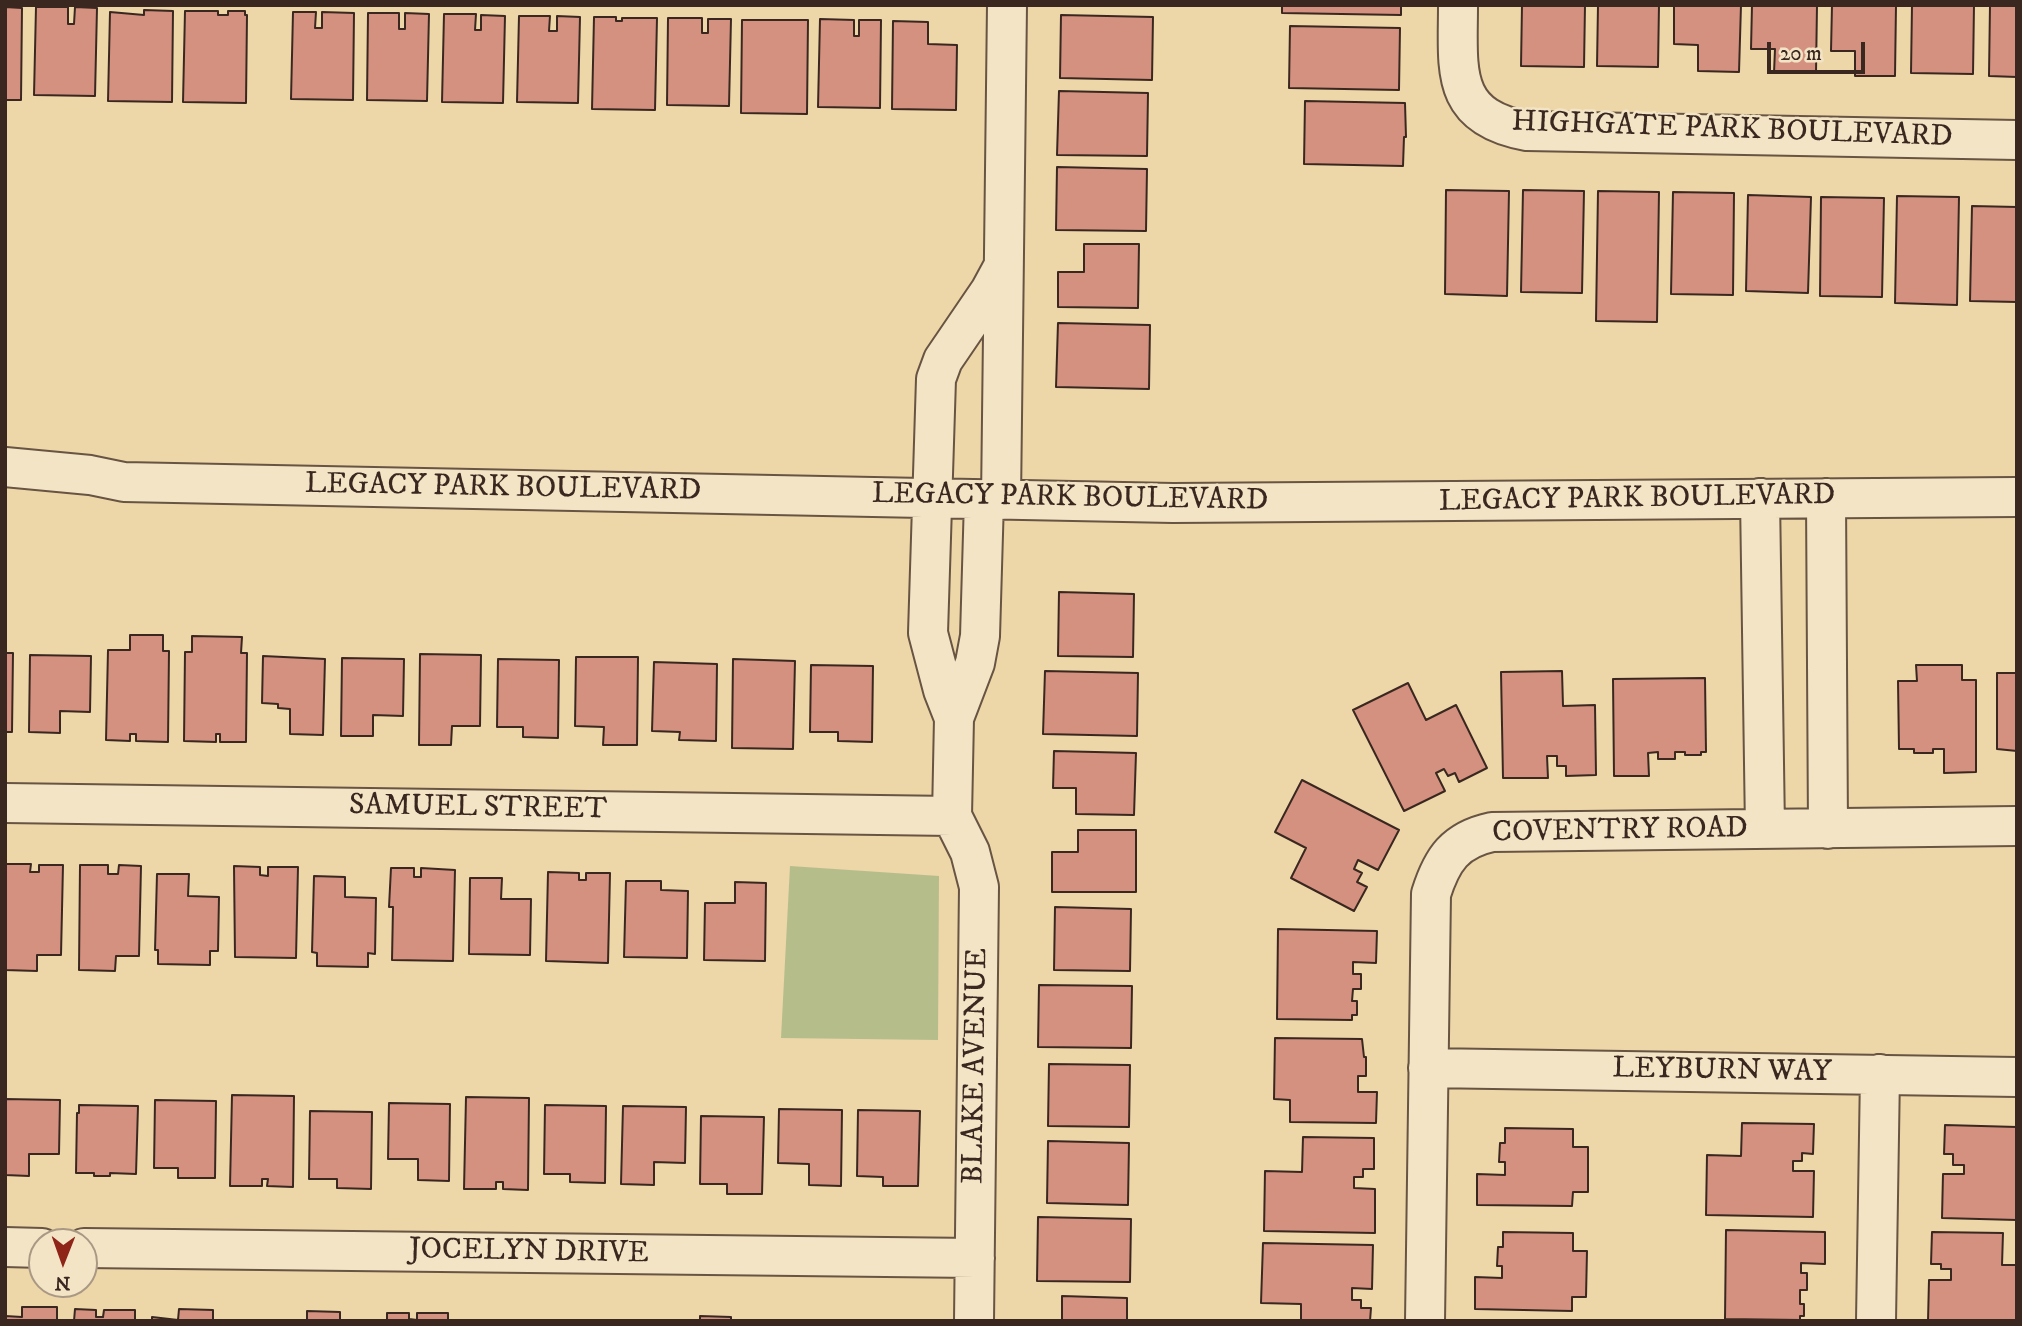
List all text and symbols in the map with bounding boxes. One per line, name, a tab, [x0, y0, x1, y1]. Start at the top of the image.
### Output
scale bar	[1770, 28, 1868, 72]
text: 20 m	[1780, 41, 1822, 67]
street label: HIGHGATE PARK BOULEVARD	[1511, 105, 1953, 157]
street label: LEGACY PARK BOULEVARD	[304, 468, 702, 510]
street label: LEGACY PARK BOULEVARD	[871, 478, 1269, 520]
street label: LEGACY PARK BOULEVARD	[1438, 479, 1836, 521]
street label: SAMUEL STREET	[349, 789, 607, 829]
street label: COVENTRY ROAD	[1492, 812, 1748, 852]
street label: BLAKE AVENUE	[957, 948, 997, 1184]
street label: LEYBURN WAY	[1612, 1052, 1832, 1092]
north arrow	[28, 1228, 98, 1298]
street label: JOCELYN DRIVE	[409, 1233, 649, 1273]
text: N	[55, 1271, 71, 1294]

